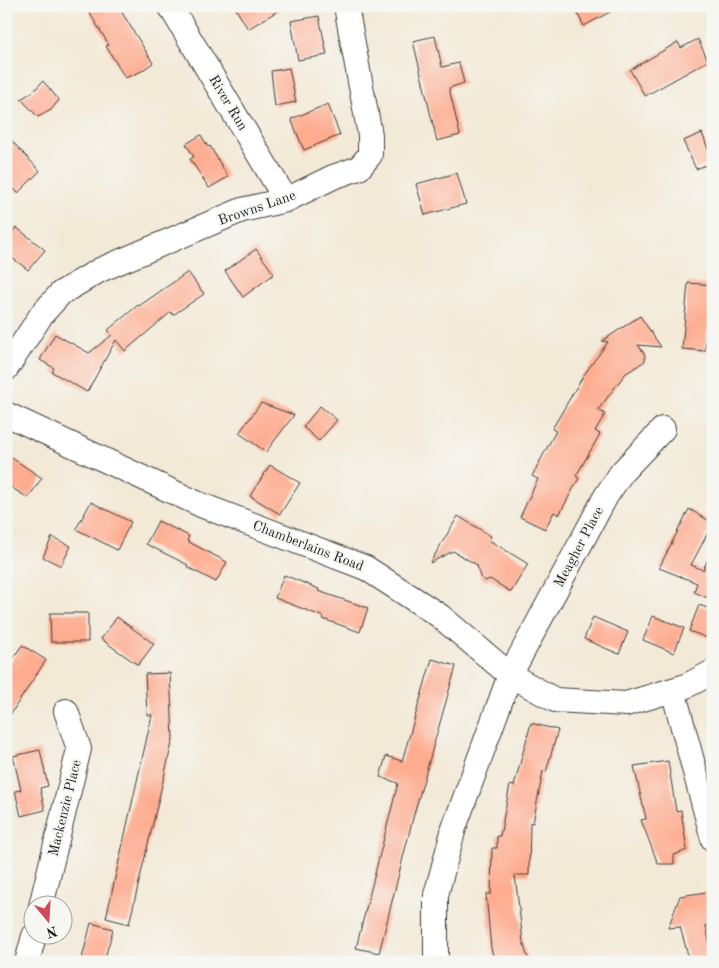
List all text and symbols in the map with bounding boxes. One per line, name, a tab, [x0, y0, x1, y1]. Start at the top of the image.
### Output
street label: River Run	[206, 73, 250, 133]
street label: Browns Lane	[217, 188, 297, 228]
street label: Meagher Place	[552, 504, 606, 590]
street label: Chamberlains Road	[251, 518, 365, 574]
street label: Mackenzie Place	[46, 758, 84, 858]
north arrow	[22, 896, 72, 946]
text: N	[44, 923, 59, 940]

